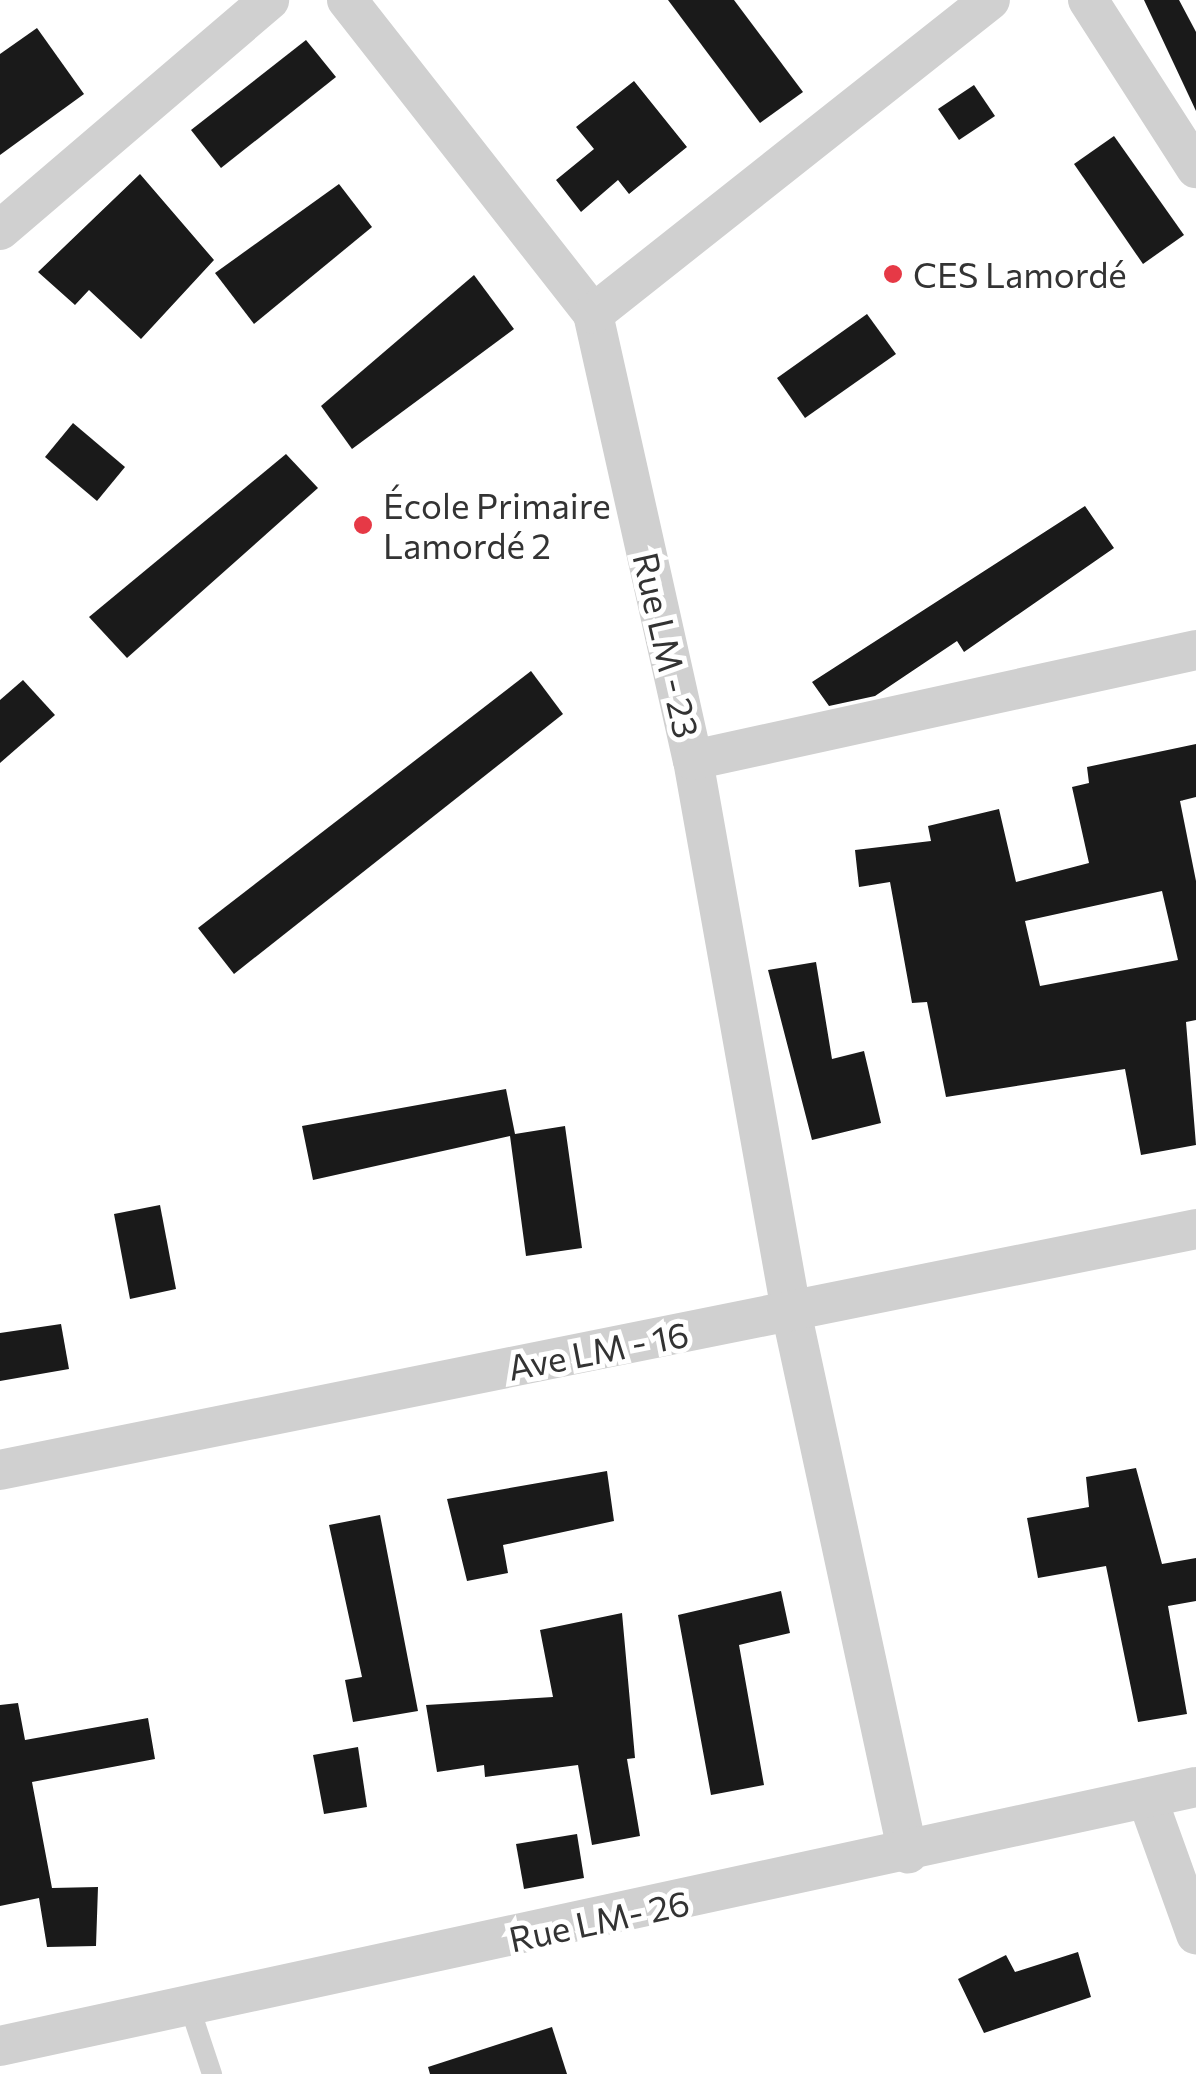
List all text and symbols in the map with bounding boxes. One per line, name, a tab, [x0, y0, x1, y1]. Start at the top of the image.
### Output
place label: CES Lamordé	[913, 253, 1127, 295]
marker: CES Lamordé	[882, 263, 904, 285]
place label: École Primaire Lamordé 2	[383, 484, 611, 566]
marker: École Primaire Lamordé 2	[352, 514, 374, 536]
street label: Rue LM - 23	[625, 548, 709, 742]
street label: Ave LM - 16	[504, 1312, 692, 1388]
street label: Rue LM- 26	[505, 1880, 693, 1960]

